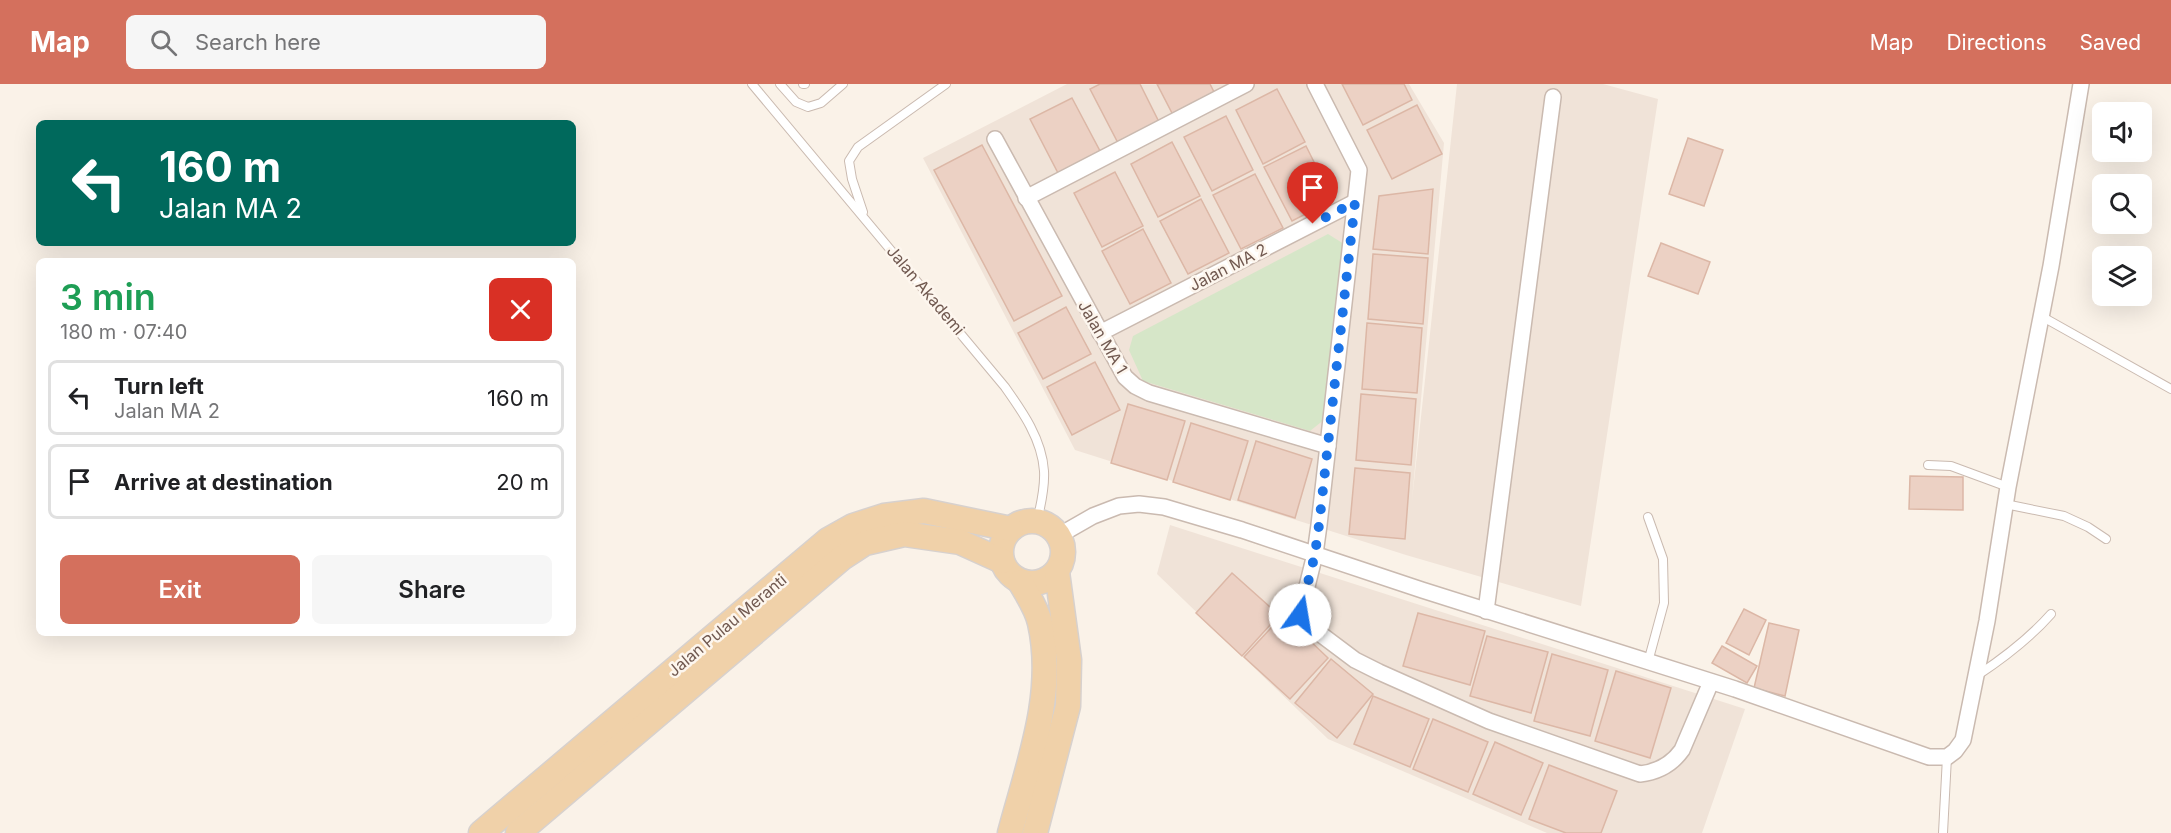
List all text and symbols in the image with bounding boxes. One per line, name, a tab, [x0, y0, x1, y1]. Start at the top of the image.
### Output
search box	[126, 15, 546, 69]
text: Map	[30, 25, 90, 59]
icon: search	[147, 26, 180, 59]
text: Search here	[195, 29, 321, 55]
text: Map	[1870, 30, 1913, 55]
text: Directions	[1946, 30, 2047, 55]
text: Saved	[2080, 30, 2141, 55]
map controls	[2092, 102, 2152, 306]
button: sound	[2092, 102, 2152, 162]
text: 160 m	[159, 141, 281, 192]
icon: left	[60, 144, 138, 222]
pin	[1287, 162, 1338, 224]
icon: arrive	[1296, 171, 1329, 204]
button: search	[2092, 174, 2152, 234]
text: Jalan MA 2	[159, 192, 302, 225]
street label: Jalan MA 2	[1186, 239, 1270, 295]
street label: Jalan Akademi	[883, 241, 969, 339]
button: layers	[2092, 246, 2152, 306]
text: 3 min	[60, 275, 156, 319]
button: close	[489, 278, 552, 341]
street label: Jalan MA 1	[1074, 297, 1132, 377]
text: 180 m · 07:40	[60, 320, 187, 344]
text: Turn left	[114, 373, 204, 399]
icon: left	[63, 381, 96, 414]
text: 160 m	[487, 385, 549, 411]
text: Jalan MA 2	[114, 399, 220, 423]
icon: arrive	[63, 465, 96, 498]
text: Arrive at destination	[114, 469, 333, 495]
text: 20 m	[496, 469, 549, 495]
button: Exit	[60, 555, 300, 624]
button: Share	[312, 555, 552, 624]
street label: Jalan Pulau Meranti	[664, 570, 790, 680]
position arrow	[1268, 583, 1332, 647]

